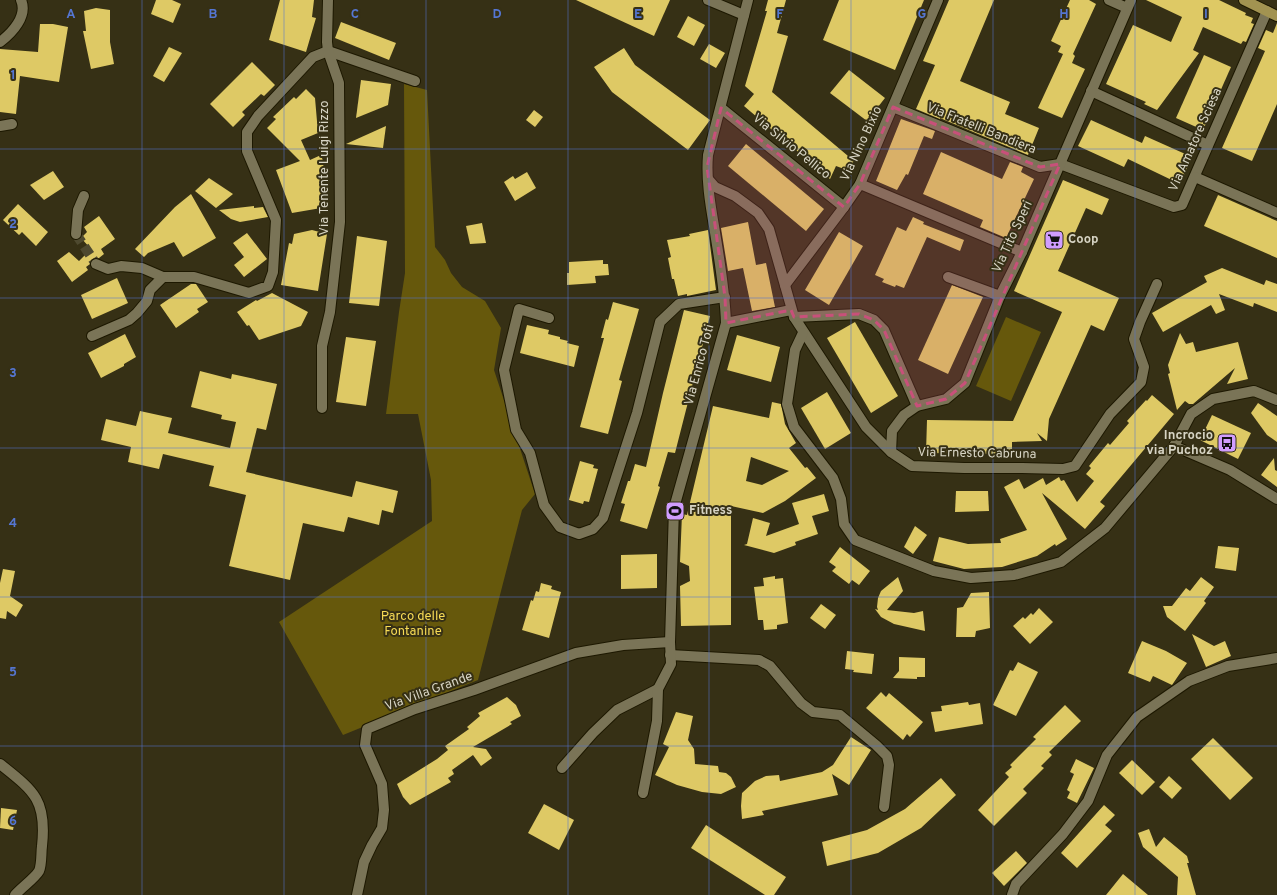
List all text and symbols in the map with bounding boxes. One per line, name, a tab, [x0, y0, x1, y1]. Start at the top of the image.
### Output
text: A	[66, 7, 76, 23]
text: B	[209, 7, 218, 23]
text: C	[351, 7, 359, 23]
text: D	[492, 7, 502, 23]
text: E	[634, 7, 642, 23]
text: F	[776, 7, 784, 23]
text: G	[918, 7, 927, 23]
text: H	[1059, 7, 1069, 23]
text: I	[1204, 7, 1208, 23]
text: 1	[10, 68, 16, 84]
street label: Via Amatore Sciesa	[1166, 86, 1226, 194]
street label: Via Tenente Luigi Rizzo	[317, 100, 333, 236]
street label: Via Fratelli Bandiera	[924, 100, 1038, 158]
street label: Via Nino Bixio	[838, 104, 886, 184]
street label: Via Silvio Pellico	[749, 111, 833, 183]
street label: Via Tito Speri	[989, 198, 1037, 276]
text: 2	[9, 217, 17, 233]
supermarket icon: Coop	[1043, 229, 1065, 251]
place label: Coop	[1068, 232, 1098, 248]
street label: Via Enrico Toti	[682, 323, 718, 407]
text: 3	[9, 366, 17, 382]
place label: Incrocio via Puchoz	[1147, 428, 1213, 459]
bus stop icon: Incrocio via Puchoz	[1216, 432, 1238, 454]
street label: Via Ernesto Cabruna	[917, 445, 1037, 463]
sports icon: Fitness	[664, 500, 686, 522]
place label: Fitness	[689, 503, 732, 519]
text: 4	[9, 516, 17, 532]
park label: Parco delle Fontanine	[381, 609, 445, 640]
text: 5	[9, 665, 17, 681]
street label: Via Villa Grande	[383, 669, 475, 715]
text: 6	[9, 814, 17, 830]

